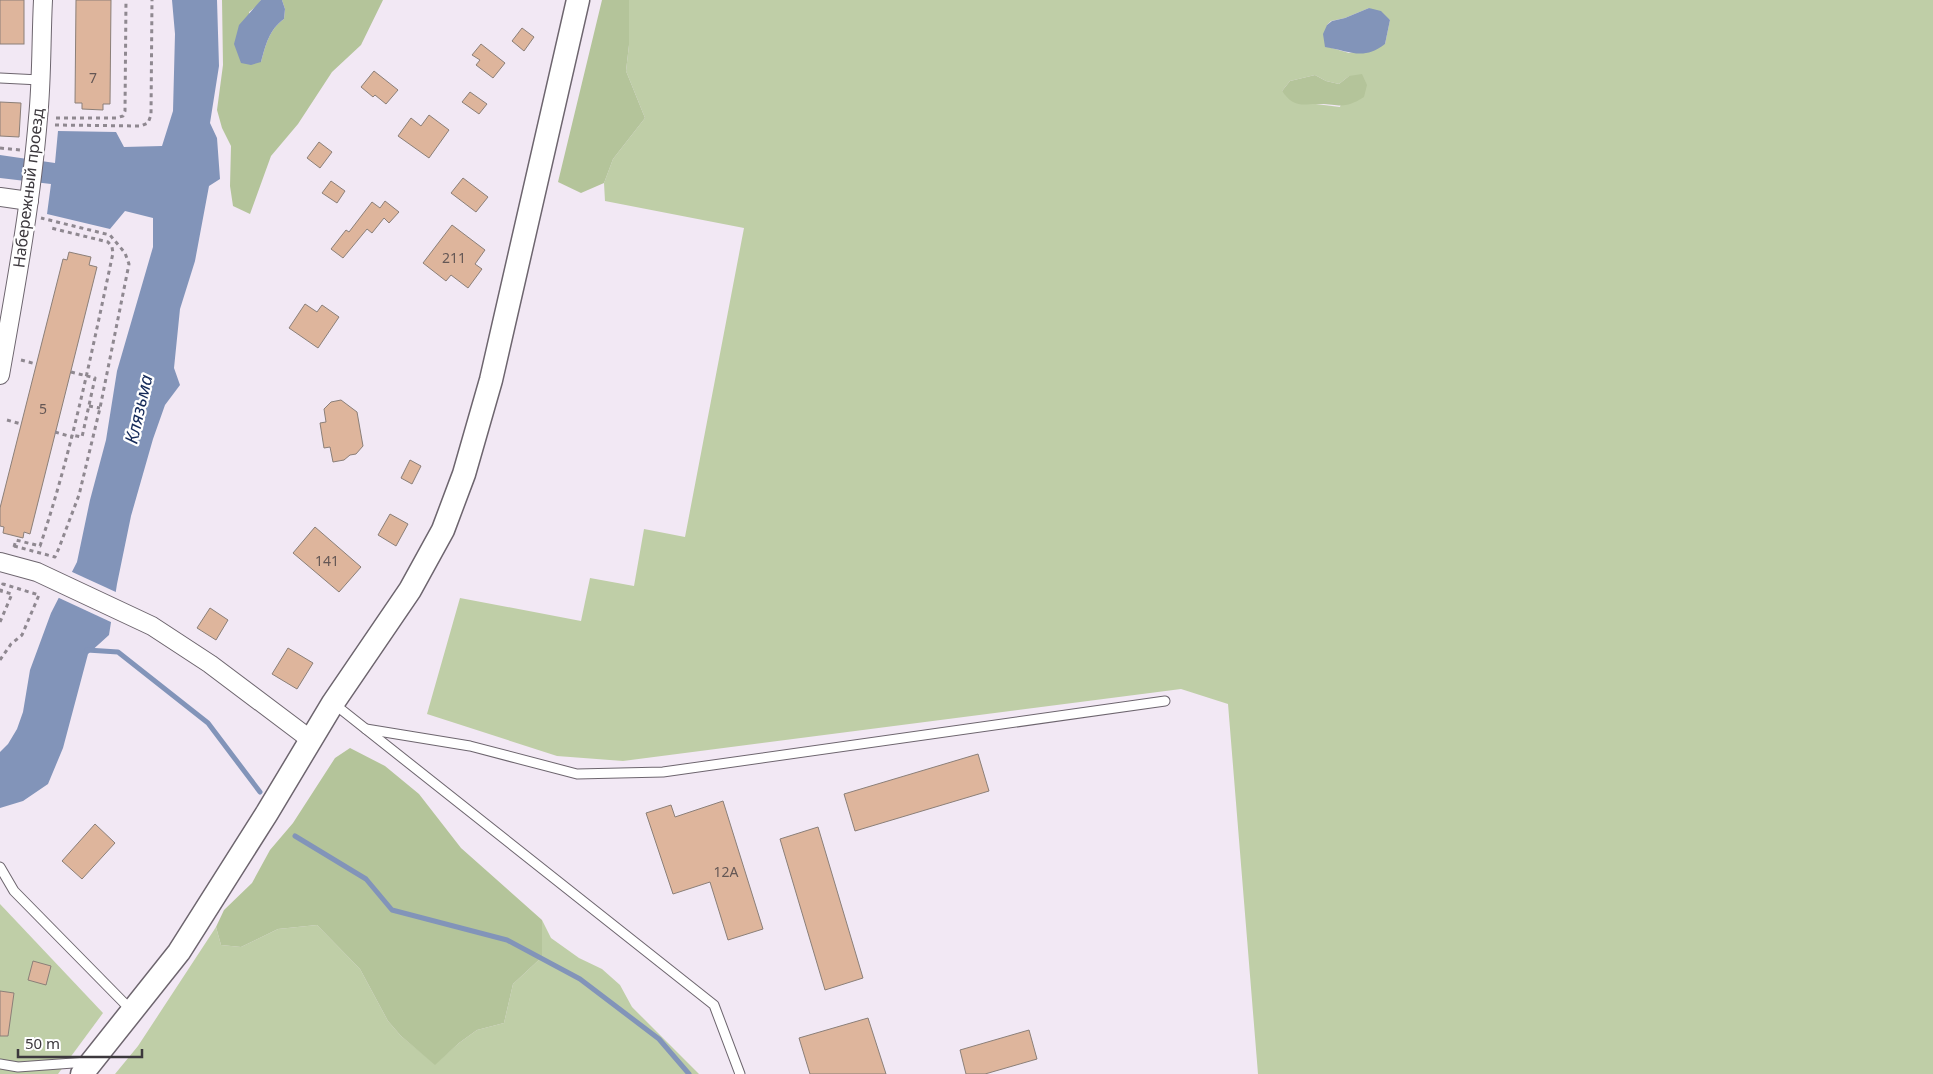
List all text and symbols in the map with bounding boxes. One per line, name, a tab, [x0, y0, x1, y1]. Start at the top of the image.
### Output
house number: 7	[89, 68, 97, 87]
street label: Набережный проезд	[7, 107, 49, 269]
house number: 211	[442, 248, 466, 267]
water label: Клязьма	[118, 372, 158, 446]
house number: 5	[39, 399, 47, 418]
house number: 141	[315, 551, 339, 570]
house number: 12А	[714, 862, 739, 881]
scale bar	[18, 1026, 141, 1058]
text: 50 m	[25, 1033, 60, 1053]

